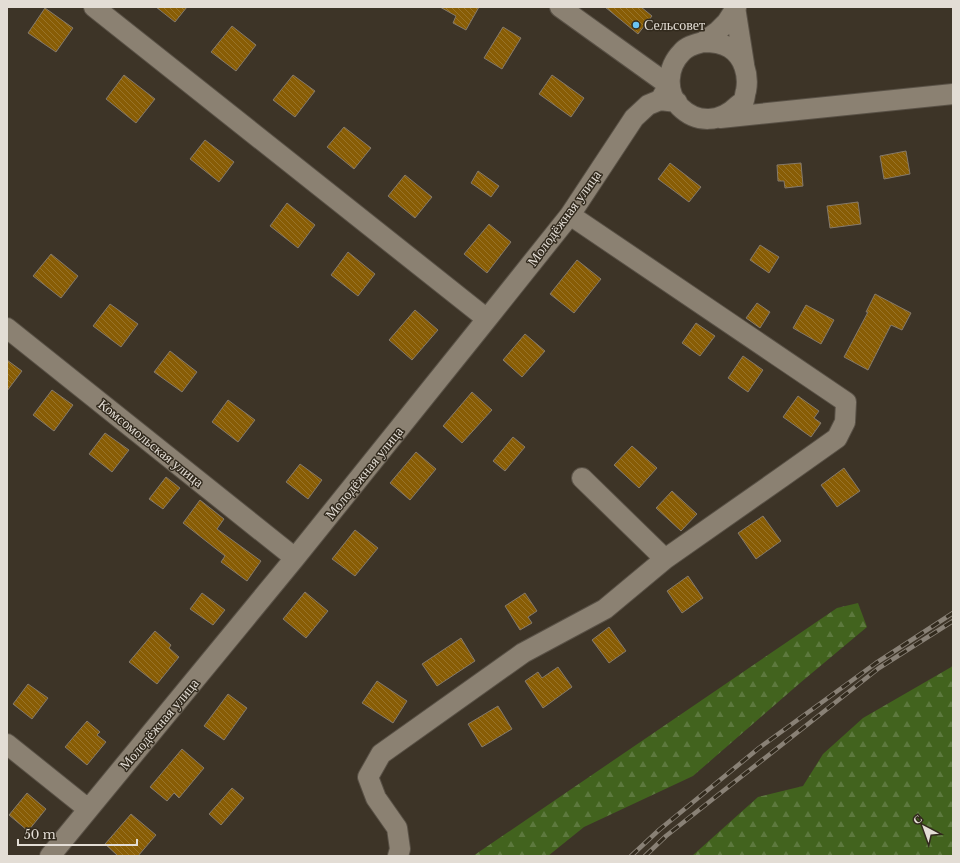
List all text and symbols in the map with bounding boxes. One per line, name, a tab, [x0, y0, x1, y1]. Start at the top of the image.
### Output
place label: Сельсовет	[644, 16, 705, 34]
marker: Сельсовет	[631, 20, 641, 30]
street label: Молодёжная улица	[523, 166, 605, 270]
street label: Комсомольская улица	[95, 395, 208, 491]
street label: Молодёжная улица	[321, 422, 407, 523]
street label: Молодёжная улица	[115, 674, 203, 774]
north arrow	[904, 807, 944, 847]
text: С	[910, 812, 925, 827]
scale bar	[18, 821, 137, 847]
text: 50 m	[24, 827, 56, 842]

